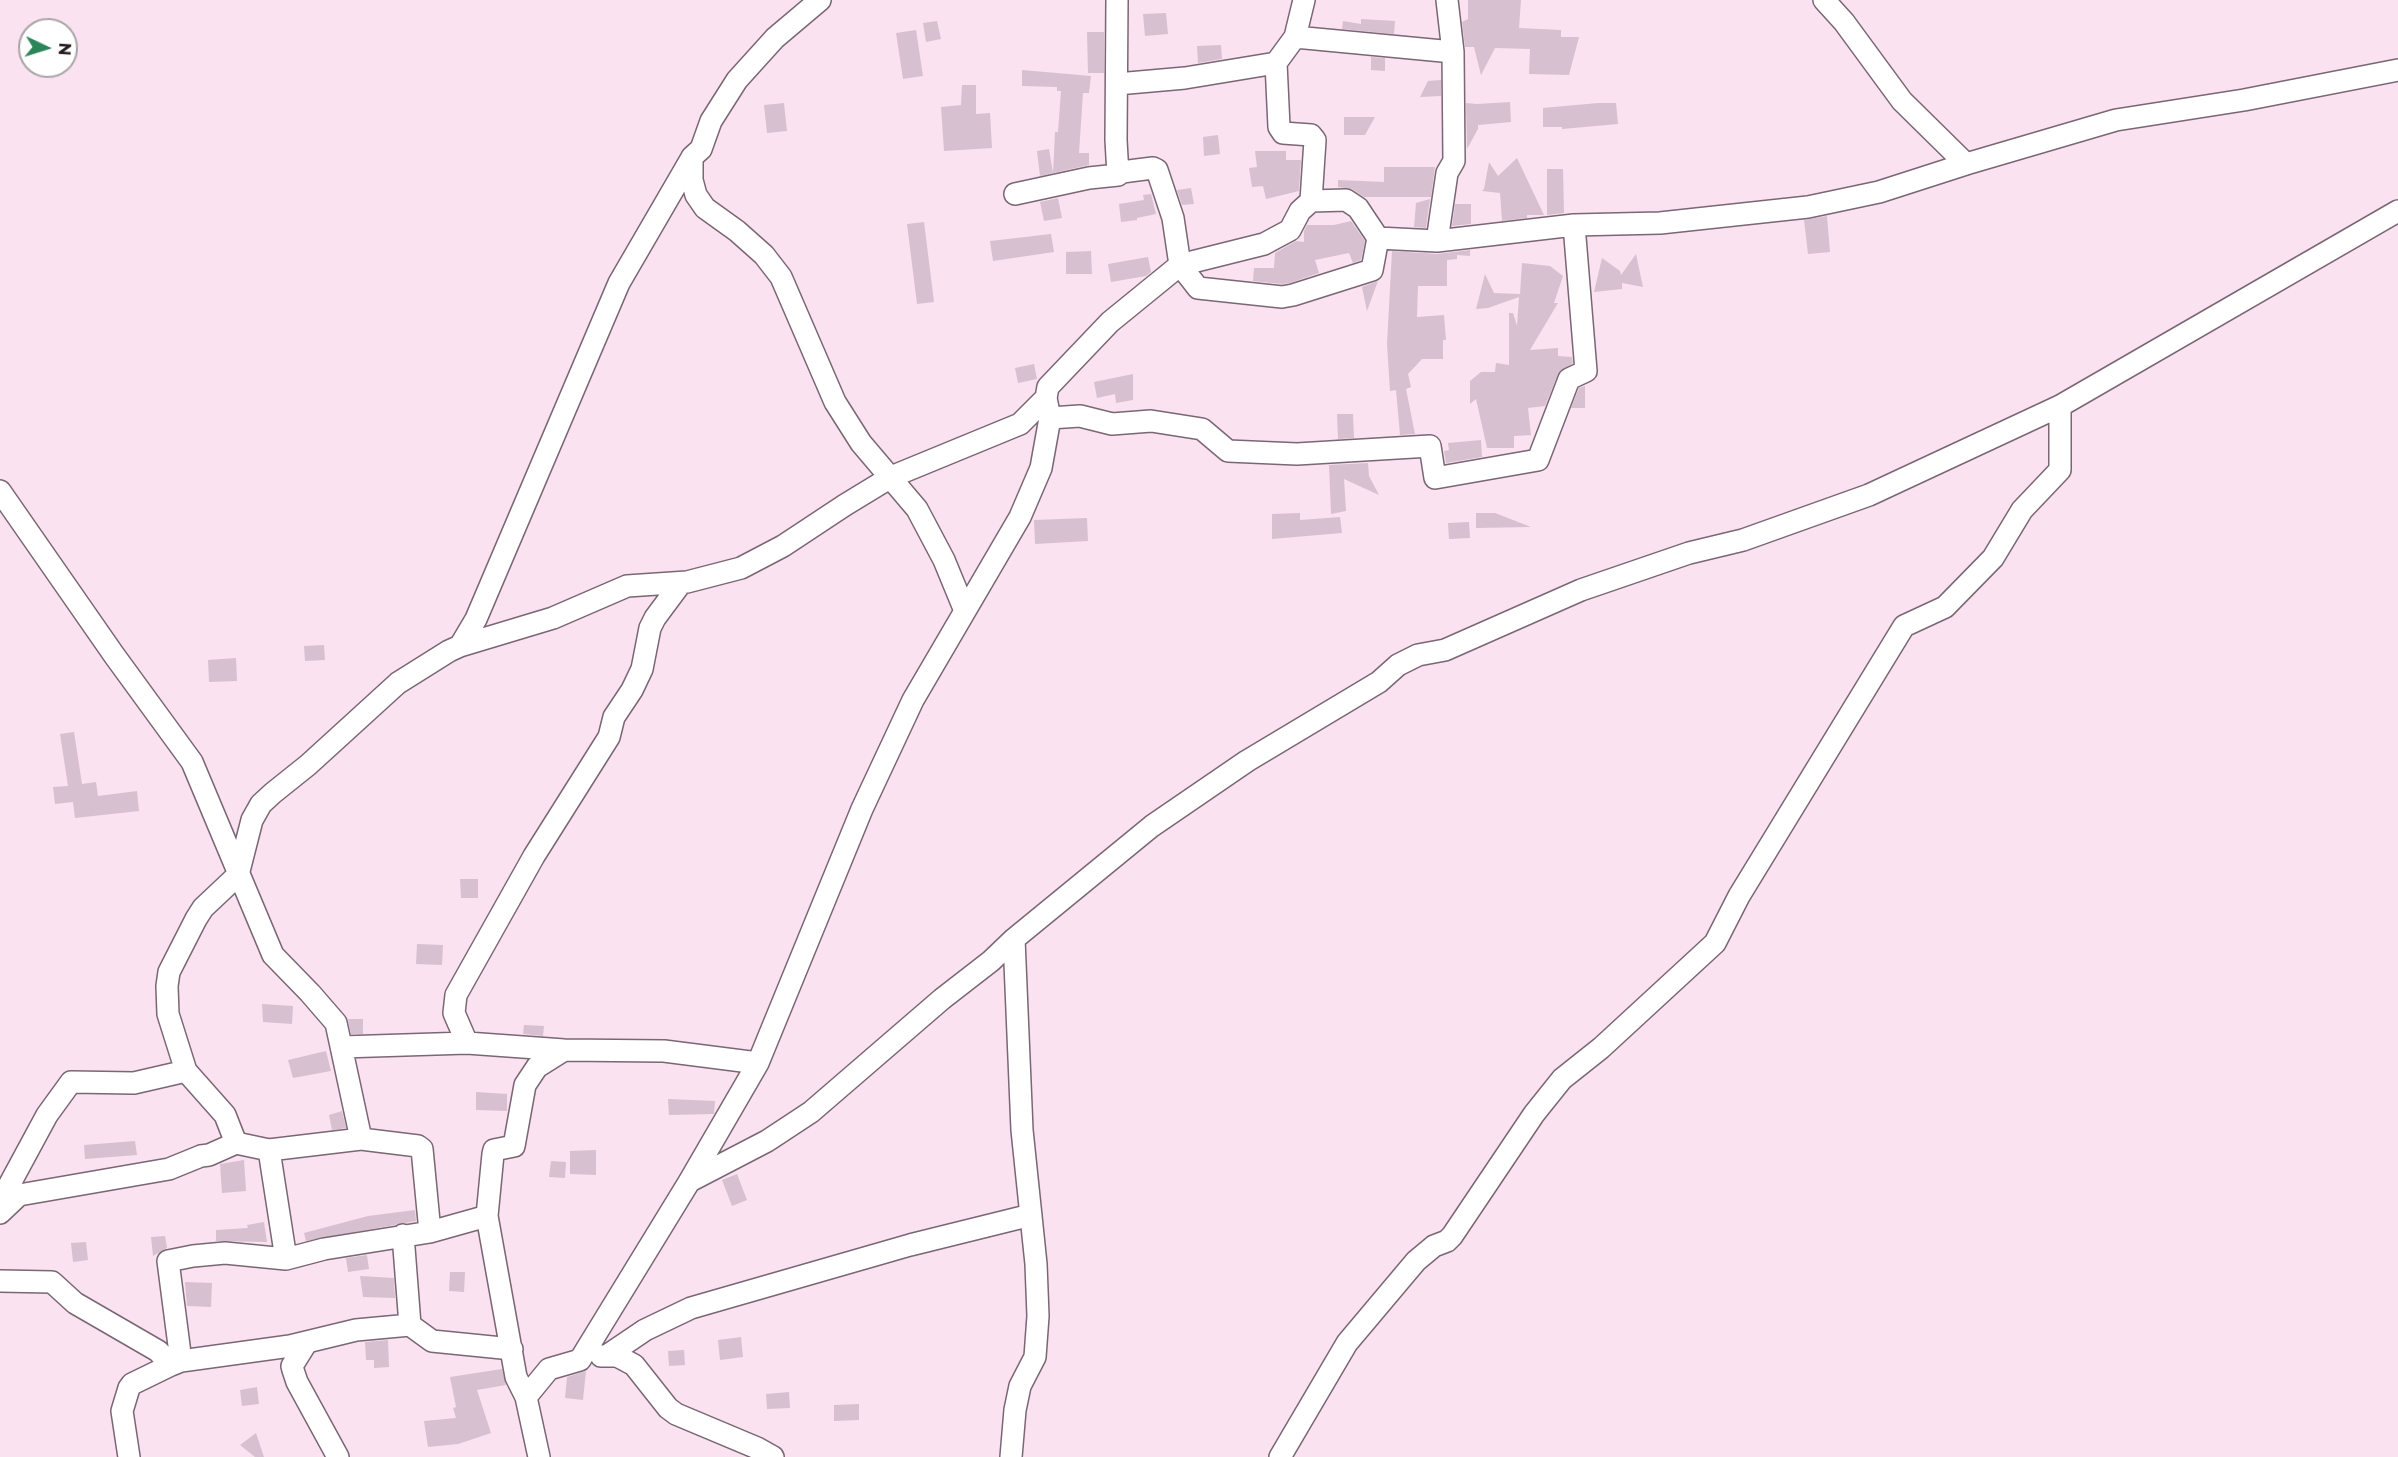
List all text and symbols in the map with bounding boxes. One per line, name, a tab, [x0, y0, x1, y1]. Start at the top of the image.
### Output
north arrow	[18, 18, 78, 78]
text: N	[55, 42, 74, 56]

